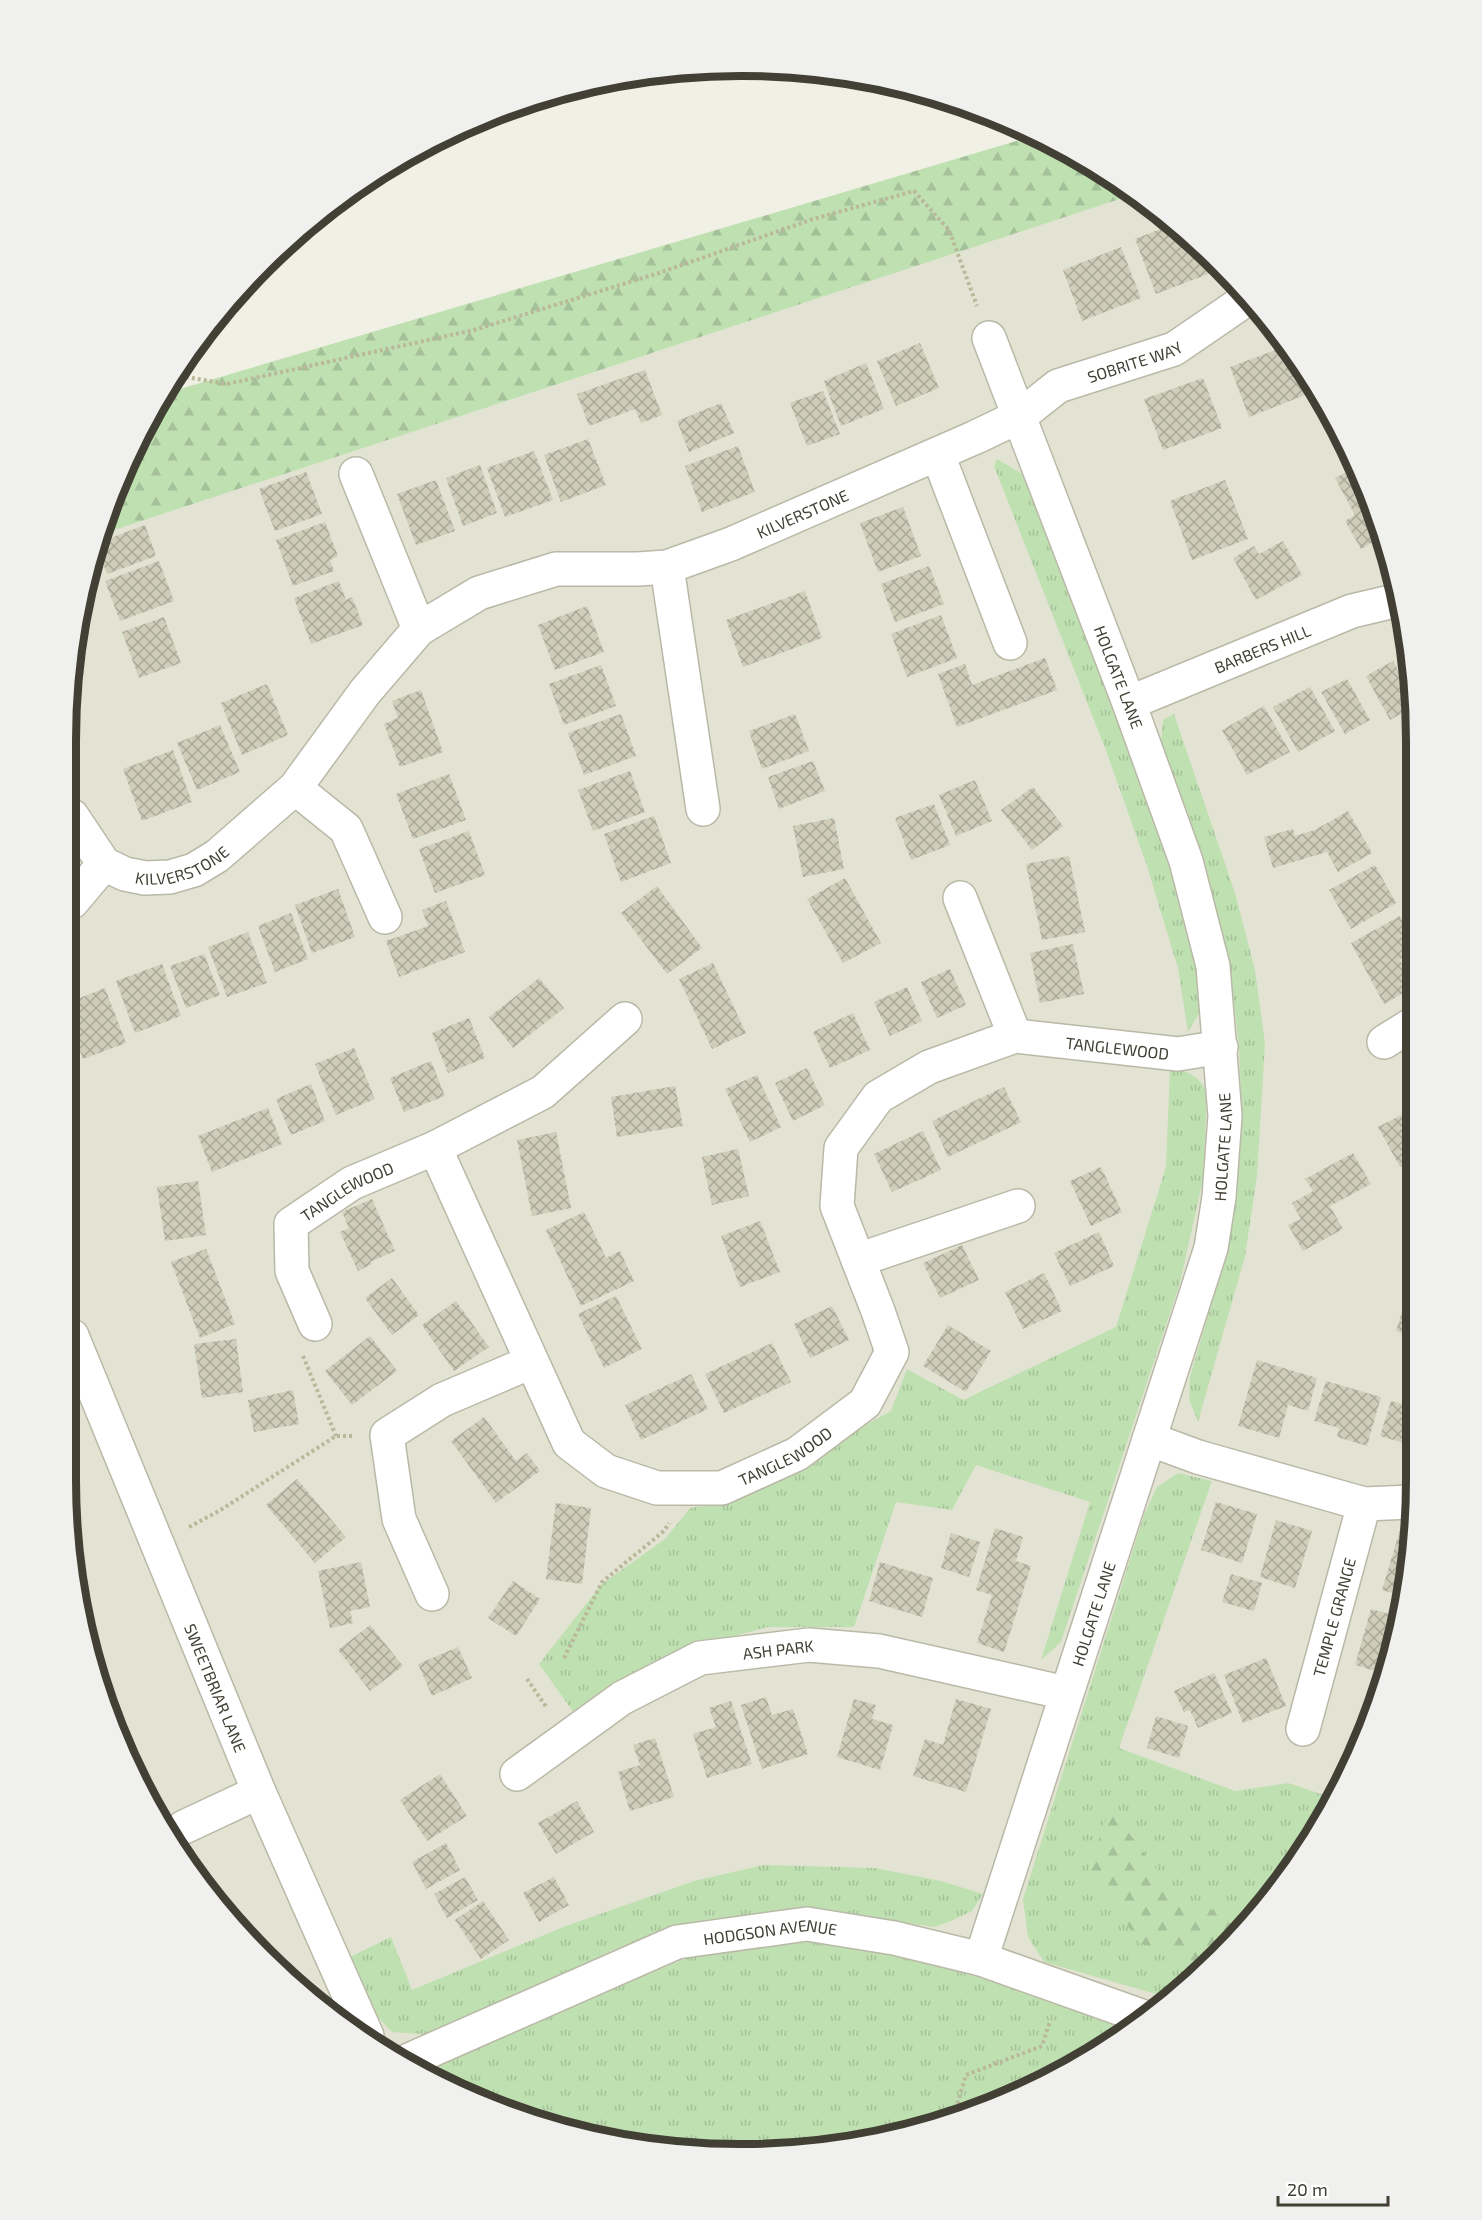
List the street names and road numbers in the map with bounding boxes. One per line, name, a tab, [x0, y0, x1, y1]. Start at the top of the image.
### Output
street label: SOBRITE WAY	[1085, 337, 1186, 386]
street label: KILVERSTONE	[753, 485, 851, 541]
street label: BARBERS HILL	[1211, 620, 1313, 676]
street label: HOLGATE LANE	[1091, 623, 1147, 731]
street label: KILVERSTONE	[134, 841, 232, 887]
street label: TANGLEWOOD	[1065, 1032, 1170, 1062]
street label: HOLGATE LANE	[1209, 1092, 1235, 1202]
street label: TANGLEWOOD	[297, 1157, 396, 1225]
street label: TANGLEWOOD	[735, 1422, 835, 1489]
street label: TEMPLE GRANGE	[1308, 1555, 1359, 1679]
street label: HOLGATE LANE	[1067, 1559, 1119, 1668]
street label: SWEETBRIAR LANE	[181, 1620, 251, 1755]
street label: ASH PARK	[742, 1635, 815, 1662]
street label: HODGSON AVENUE	[702, 1915, 839, 1948]

